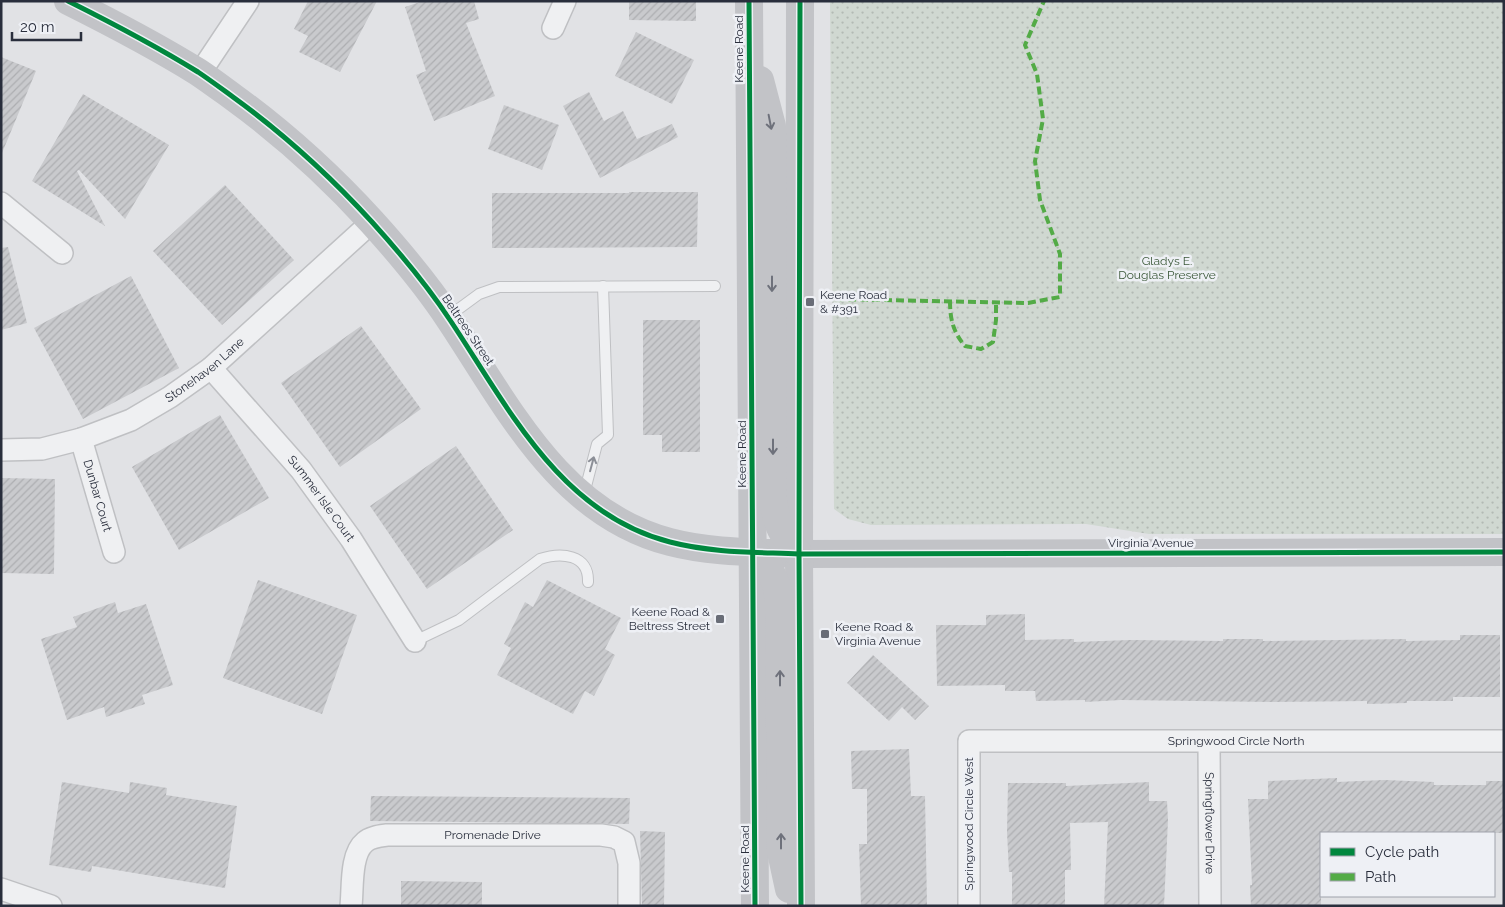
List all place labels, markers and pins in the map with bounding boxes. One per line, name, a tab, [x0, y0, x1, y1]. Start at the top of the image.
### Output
place label: Keene Road & #391	[820, 288, 887, 316]
marker: Keene Road & #391	[804, 296, 816, 308]
place label: Keene Road & Beltress Street	[629, 605, 710, 633]
marker: Keene Road & Beltress Street	[714, 613, 726, 625]
place label: Keene Road & Virginia Avenue	[835, 620, 921, 648]
marker: Keene Road & Virginia Avenue	[819, 628, 831, 640]

